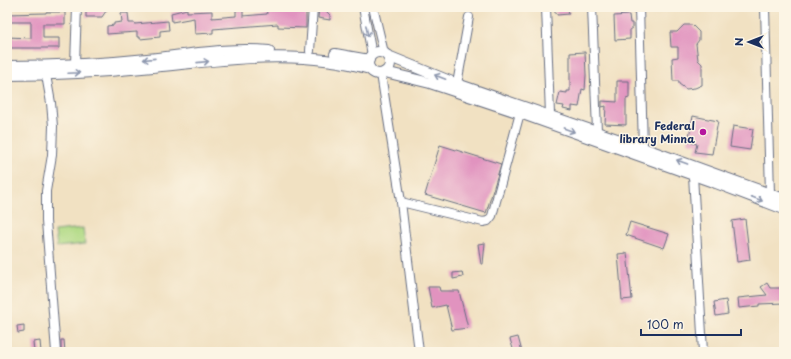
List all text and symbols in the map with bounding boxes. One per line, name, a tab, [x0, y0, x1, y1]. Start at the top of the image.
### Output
north arrow	[729, 22, 769, 62]
one-way arrow	[364, 24, 372, 37]
text: N	[730, 37, 747, 46]
one-way arrow	[143, 55, 156, 63]
one-way arrow	[196, 58, 209, 65]
one-way arrow	[67, 69, 80, 77]
one-way arrow	[435, 73, 447, 81]
place label: Federal library Minna	[619, 117, 695, 147]
one-way arrow	[563, 127, 575, 135]
marker: Federal library Minna	[698, 127, 708, 137]
one-way arrow	[675, 158, 688, 165]
one-way arrow	[751, 195, 763, 203]
scale bar	[641, 311, 741, 337]
text: 100 m	[647, 315, 684, 333]

